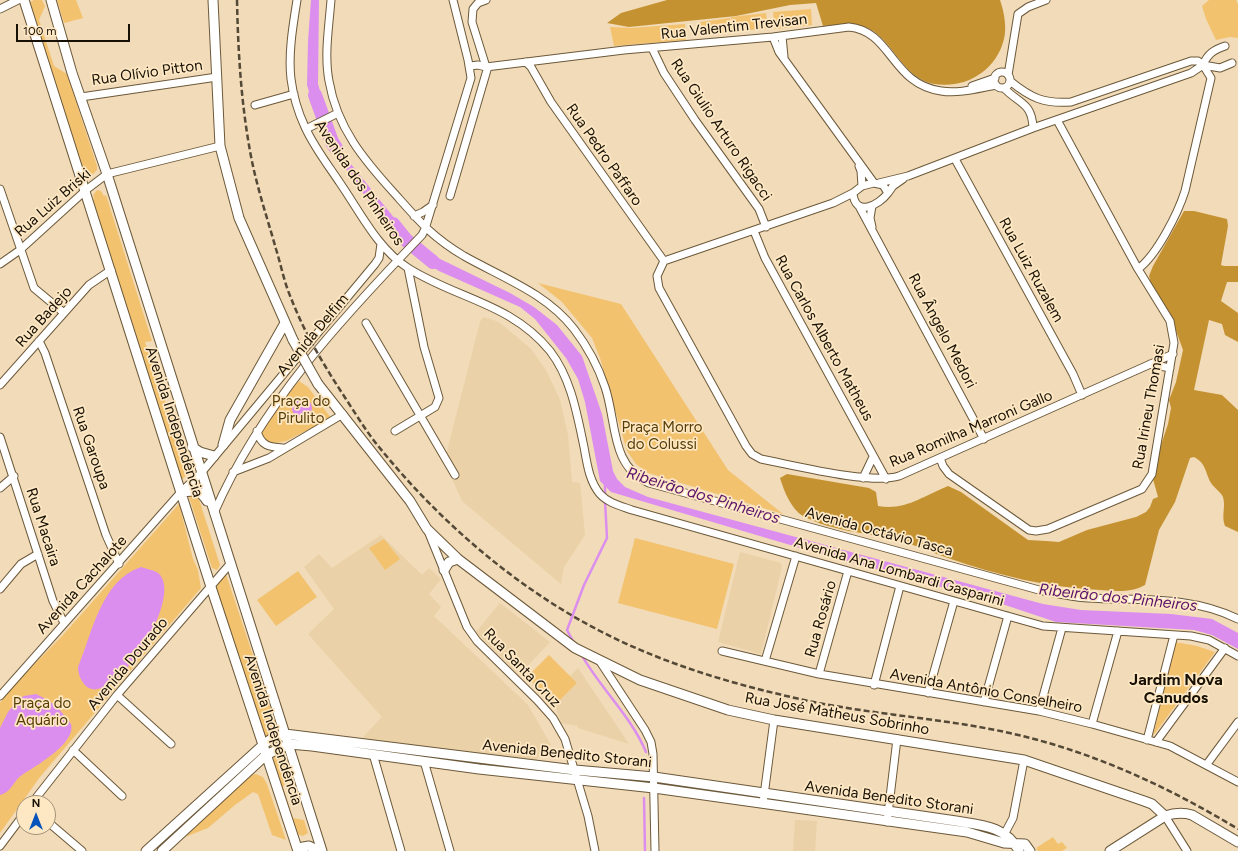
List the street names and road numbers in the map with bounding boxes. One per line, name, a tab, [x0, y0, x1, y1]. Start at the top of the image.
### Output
street label: Rua Valentim Trevisan	[660, 10, 808, 44]
street label: Rua Olívio Pitton	[90, 56, 204, 90]
street label: Rua Giulio Arturo Rigacci	[667, 56, 775, 204]
street label: Rua Pedro Paffaro	[562, 100, 646, 210]
street label: Avenida dos Pinheiros	[310, 117, 408, 249]
street label: Rua Luiz Briski	[11, 165, 95, 241]
street label: Rua Luiz Ruzalem	[995, 215, 1067, 325]
street label: Rua Carlos Alberto Matheus	[771, 252, 877, 424]
street label: Rua Ângelo Medori	[904, 271, 980, 391]
street label: Rua Badejo	[12, 283, 76, 351]
street label: Avenida Delfim	[274, 290, 352, 380]
street label: Rua Irineu Thomasi	[1129, 343, 1169, 471]
street label: Avenida Independência	[141, 344, 207, 500]
street label: Rua Romilha Marroni Gallo	[887, 386, 1055, 472]
street label: Rua Garoupa	[68, 404, 114, 492]
street label: Rua Macaira	[22, 486, 64, 568]
street label: Avenida Octávio Tasca	[803, 504, 955, 560]
street label: Avenida Cachalote	[33, 532, 131, 638]
street label: Avenida Ana Lombardi Gasparini	[792, 533, 1006, 611]
street label: Rua Rosário	[801, 579, 841, 659]
street label: Avenida Dourado	[84, 614, 172, 714]
street label: Rua Santa Cruz	[480, 625, 564, 711]
street label: Avenida Independência	[240, 652, 306, 808]
street label: Avenida Antônio Conselheiro	[888, 665, 1084, 717]
street label: Rua José Matheus Sobrinho	[743, 689, 931, 739]
street label: Avenida Benedito Storani	[481, 736, 653, 772]
street label: Avenida Benedito Storani	[804, 777, 974, 819]

